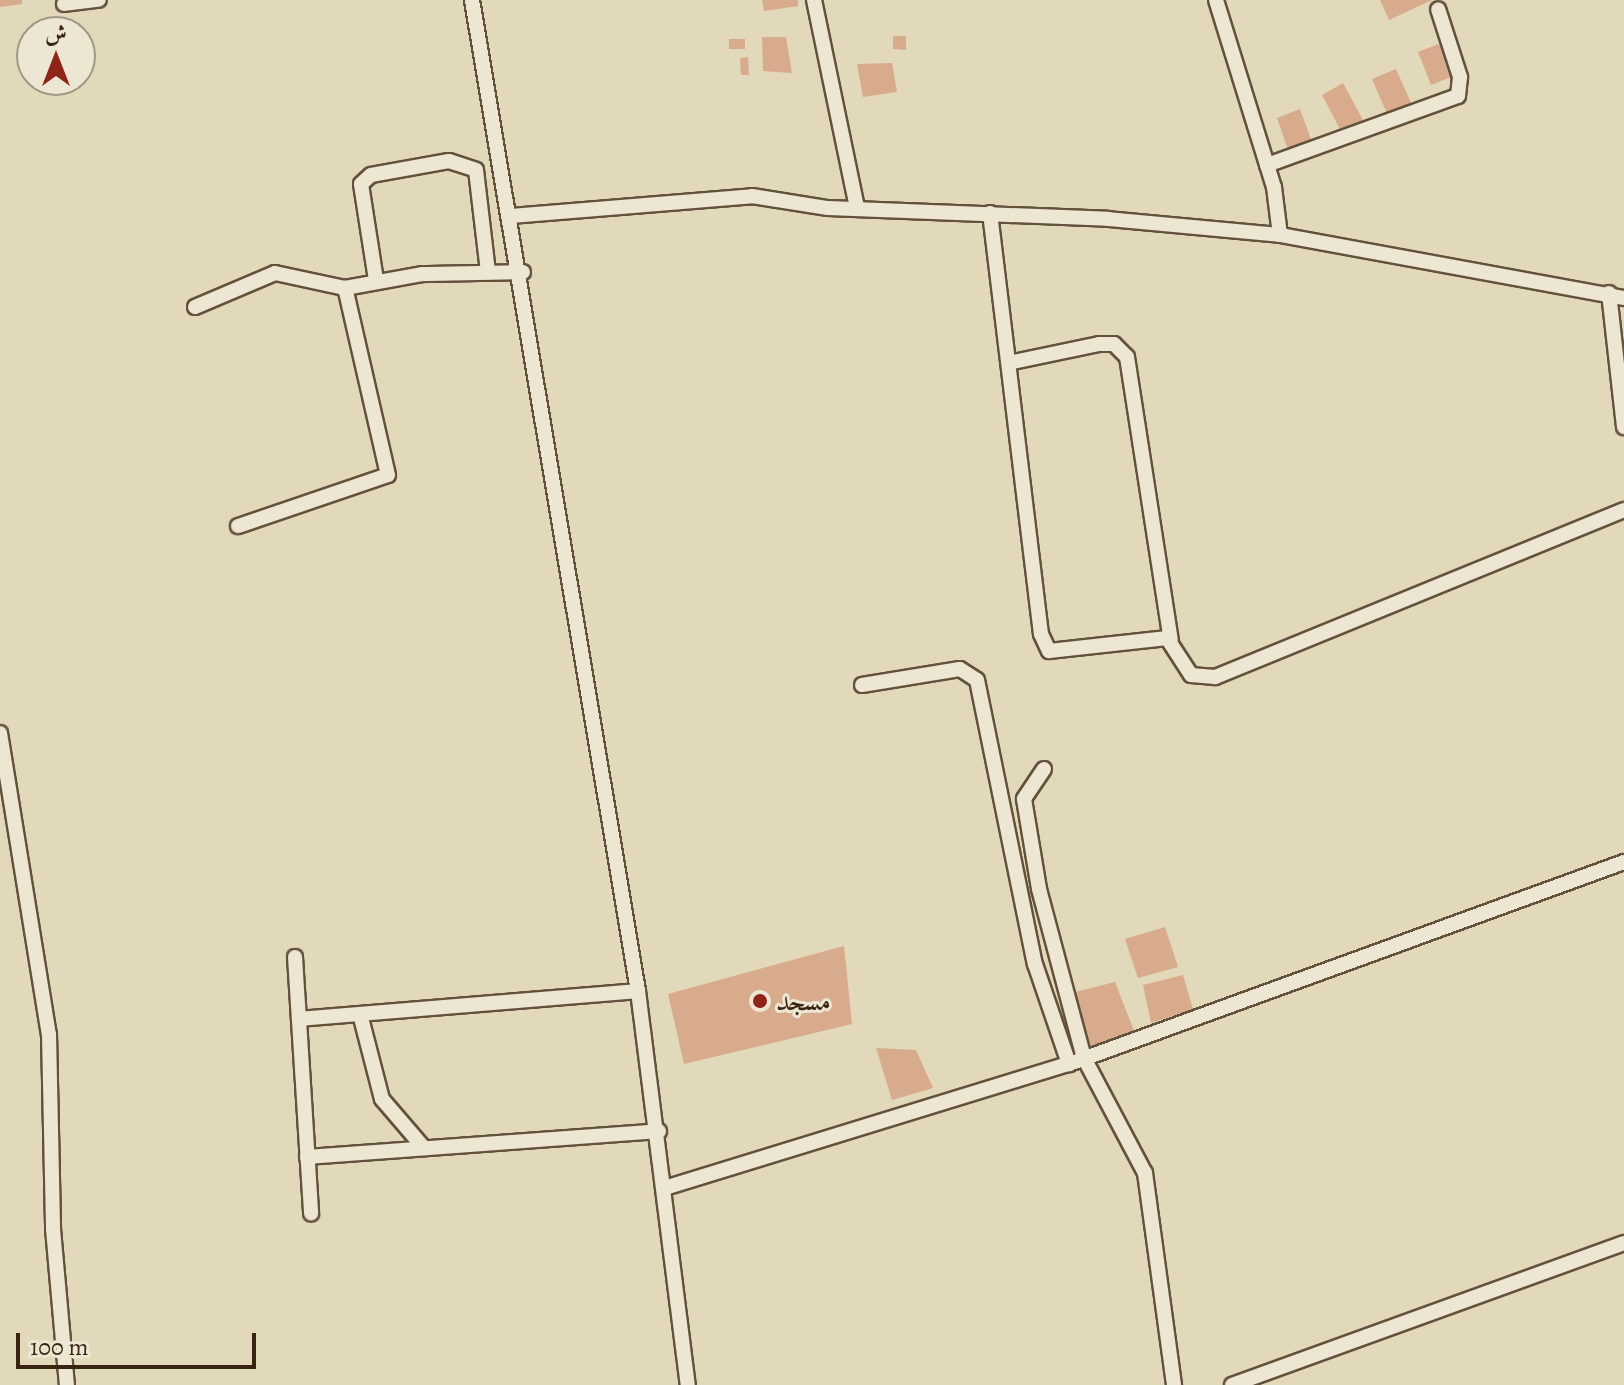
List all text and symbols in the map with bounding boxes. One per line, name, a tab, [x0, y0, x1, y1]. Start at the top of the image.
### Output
north arrow	[16, 16, 96, 96]
text: ش	[45, 19, 67, 49]
place label: مسجد	[776, 984, 831, 1018]
marker: مسجد	[751, 992, 769, 1010]
scale bar	[20, 1317, 260, 1367]
text: 100 m	[30, 1331, 89, 1363]

